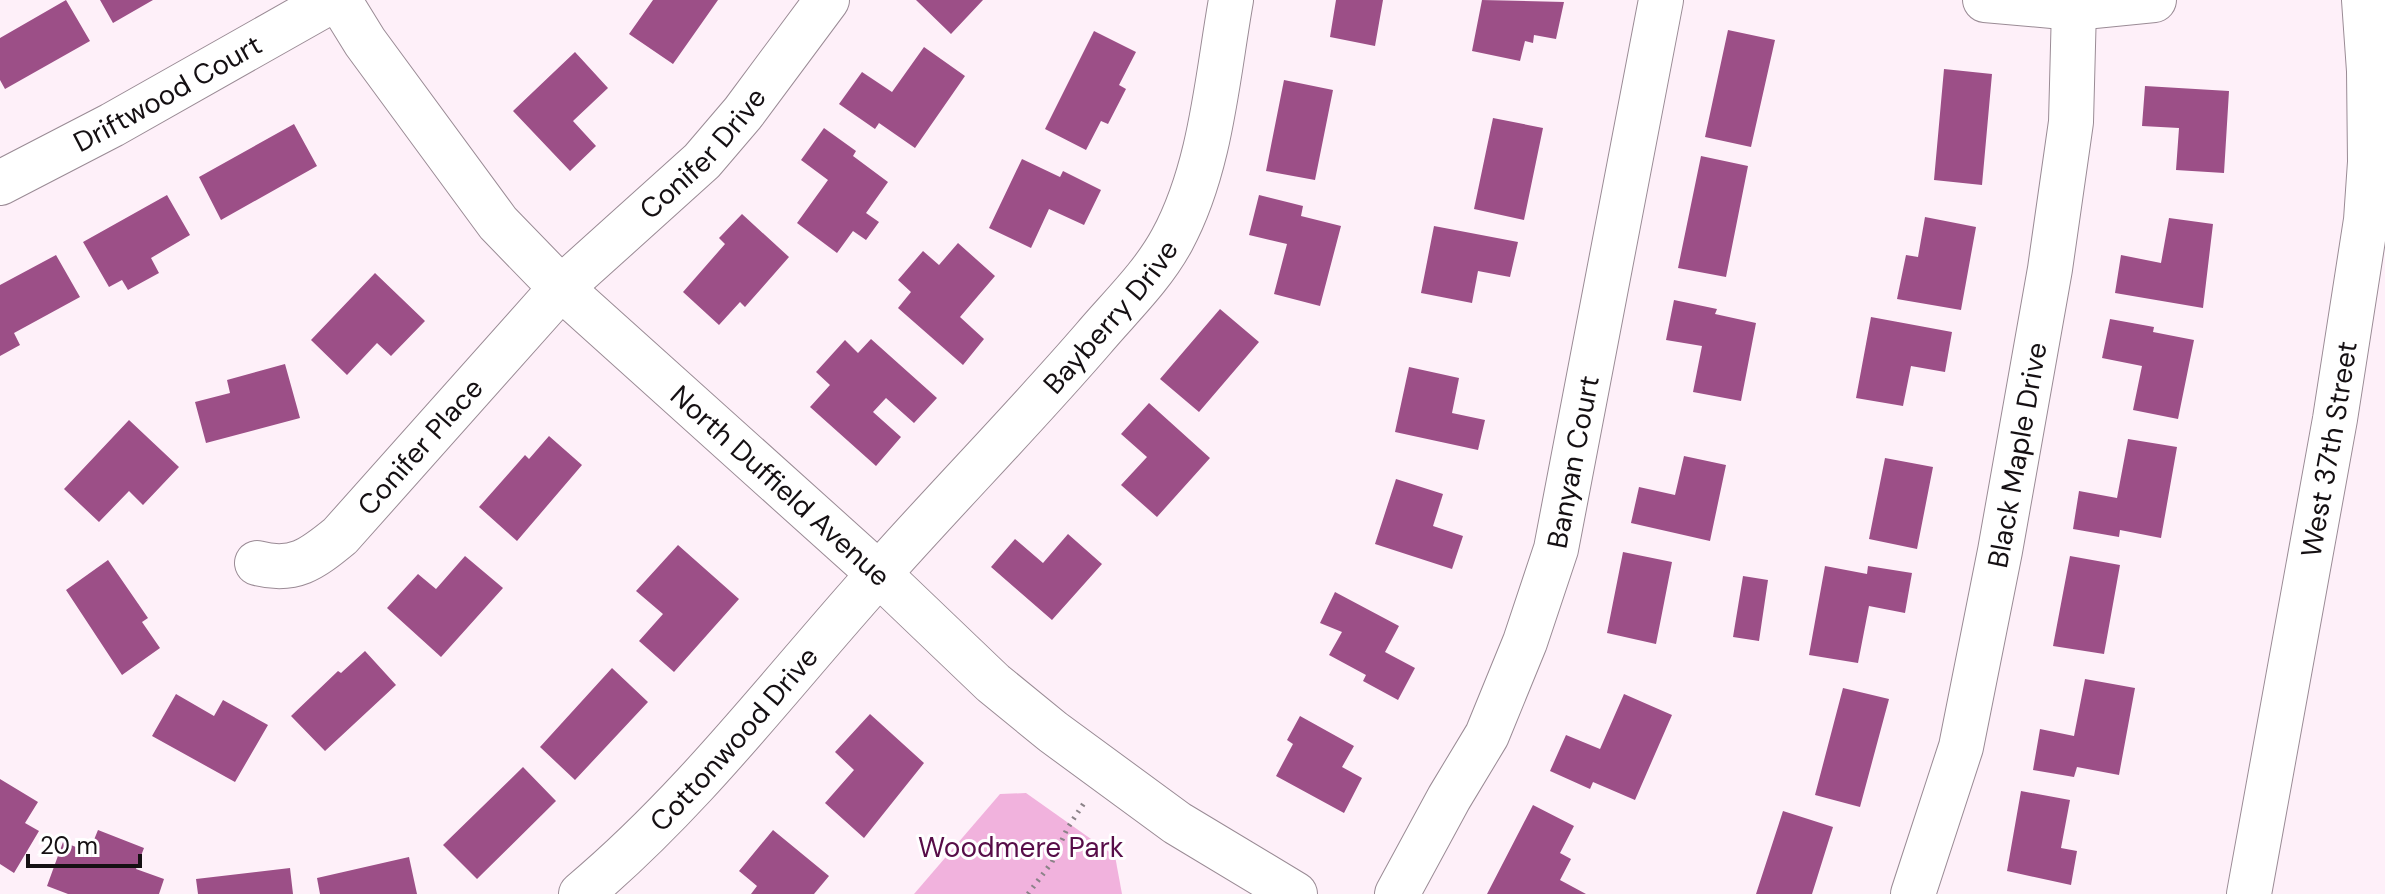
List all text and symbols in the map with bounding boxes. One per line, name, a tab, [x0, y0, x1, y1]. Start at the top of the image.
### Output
street label: Driftwood Court	[67, 26, 268, 160]
street label: Conifer Drive	[632, 80, 774, 227]
street label: Bayberry Drive	[1035, 233, 1186, 402]
street label: Black Maple Drive	[1979, 339, 2055, 571]
street label: West 37th Street	[2292, 339, 2365, 560]
street label: Conifer Place	[349, 370, 491, 523]
street label: Banyan Court	[1538, 372, 1607, 551]
street label: North Duffield Avenue	[663, 377, 899, 594]
street label: Cottonwood Drive	[641, 639, 826, 839]
scale bar	[28, 818, 140, 868]
park label: Woodmere Park	[918, 829, 1124, 866]
text: 20 m	[40, 830, 98, 861]

